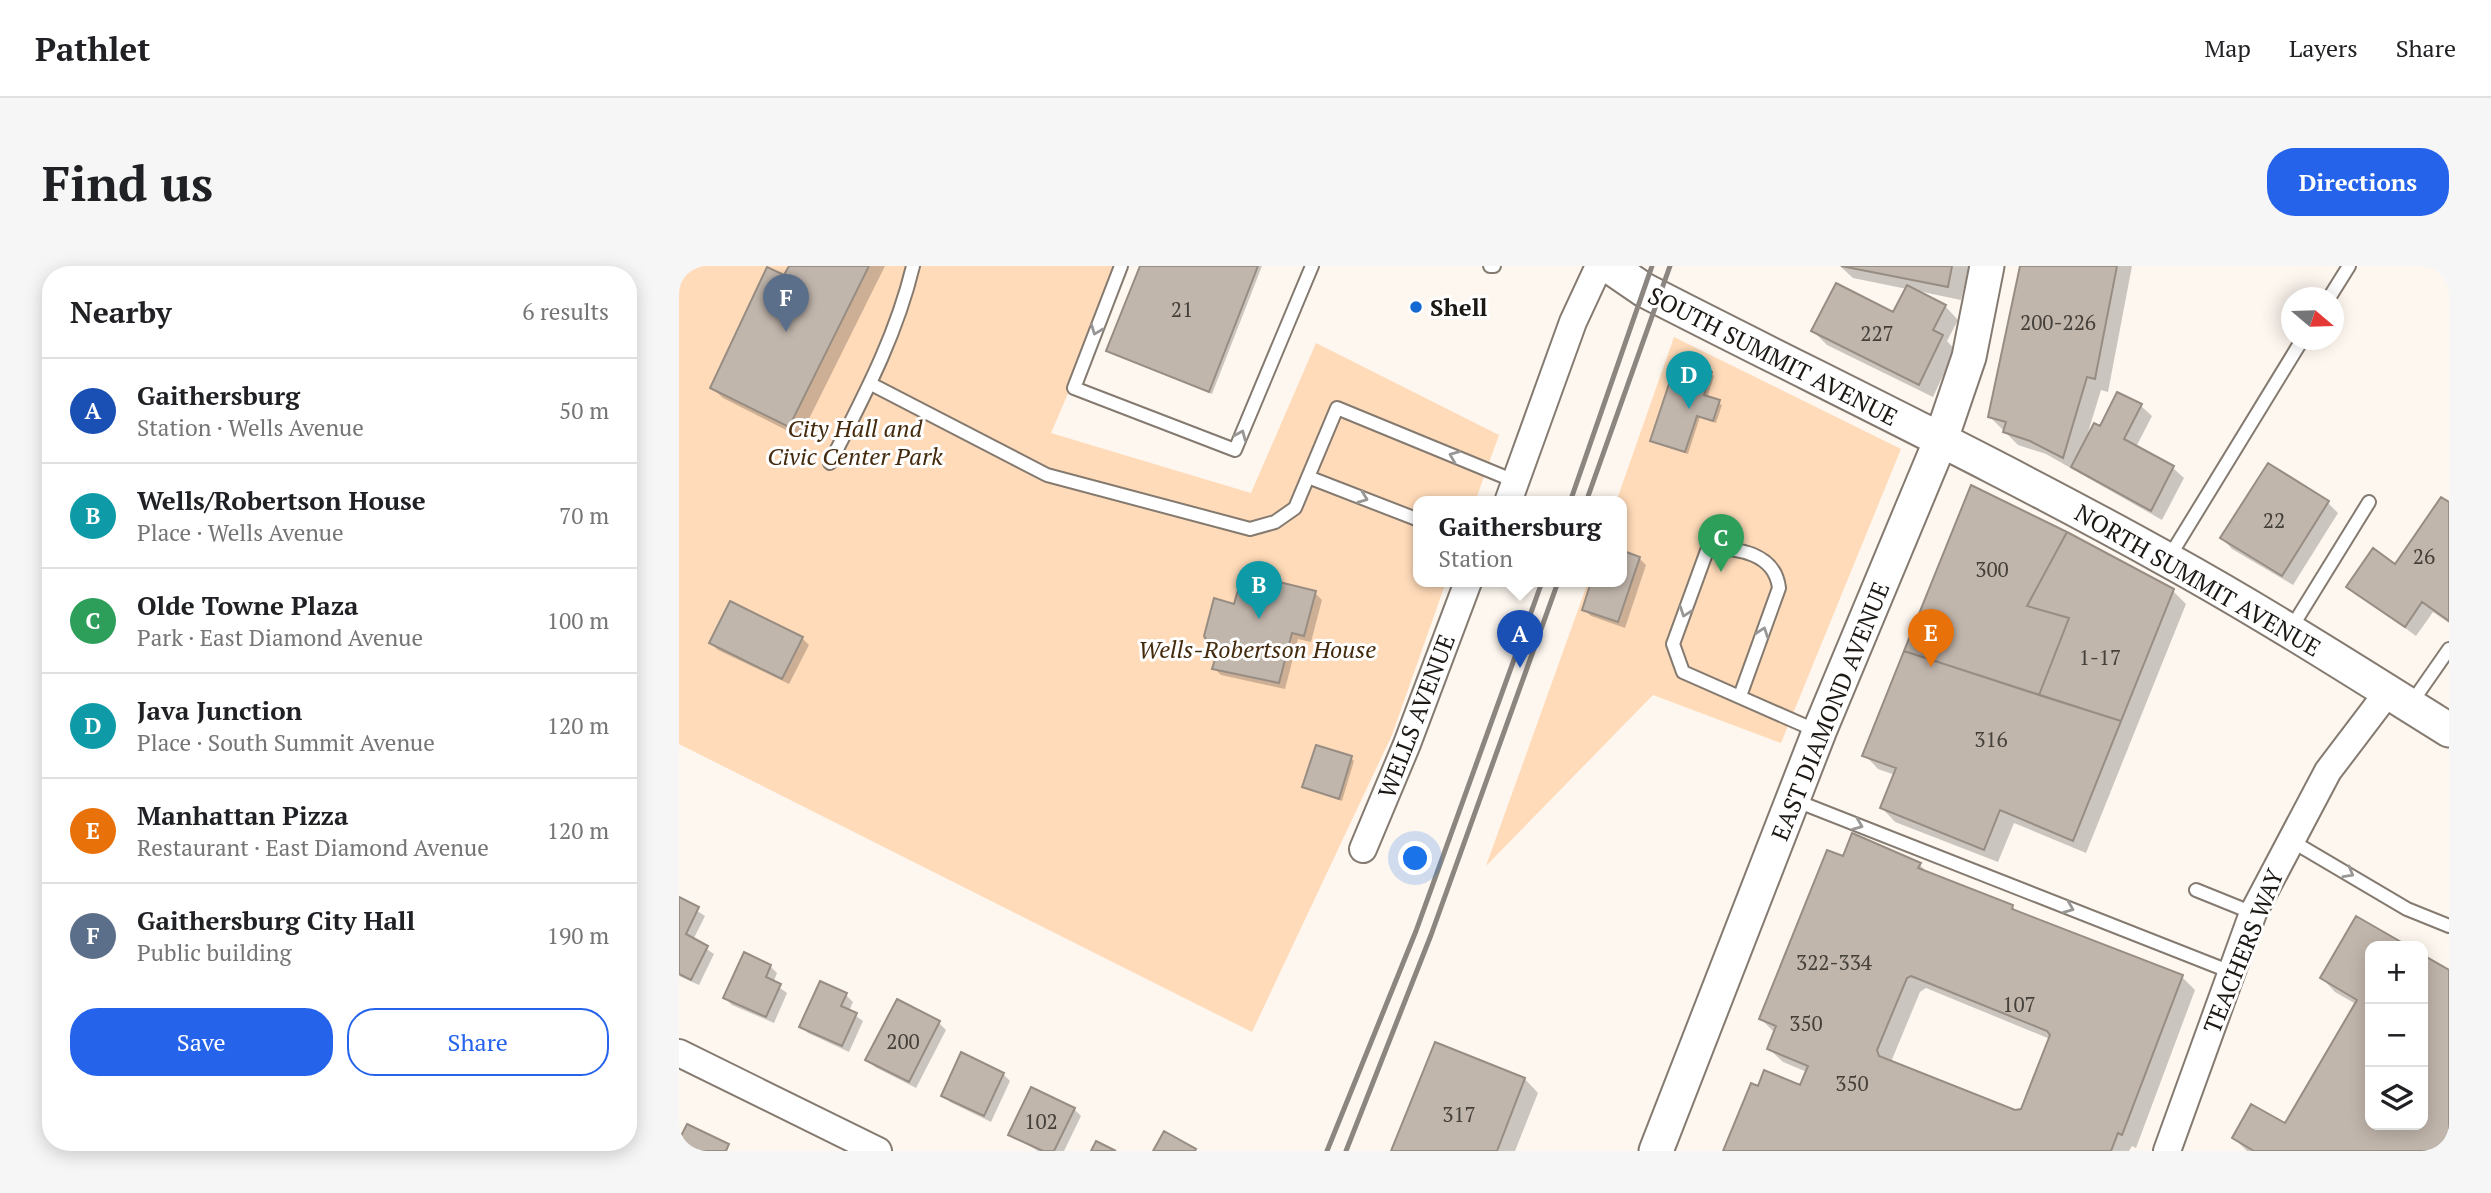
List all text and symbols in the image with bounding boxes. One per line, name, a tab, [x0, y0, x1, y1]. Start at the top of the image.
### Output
text: Pathlet	[35, 27, 150, 70]
text: Map	[2204, 32, 2251, 64]
text: Layers	[2289, 32, 2358, 64]
text: Share	[2396, 32, 2456, 64]
button: Directions	[2267, 148, 2449, 216]
text: Find us	[42, 150, 213, 215]
pin: F	[763, 274, 809, 332]
street label: SOUTH SUMMIT AVENUE	[1643, 279, 1903, 433]
north arrow	[2281, 287, 2344, 350]
place label: Shell	[1430, 291, 1488, 323]
text: Nearby	[70, 292, 172, 332]
house number: 21	[1171, 295, 1193, 323]
text: 6 results	[522, 296, 609, 327]
marker: Shell	[1408, 299, 1424, 315]
house number: 200-226	[2020, 308, 2096, 336]
house number: 227	[1860, 319, 1894, 347]
one-way arrow	[1091, 323, 1105, 335]
pin: D	[1666, 351, 1712, 409]
text: Gaithersburg	[137, 378, 300, 412]
text: A	[85, 395, 101, 426]
text: 50 m	[559, 395, 609, 426]
text: Station · Wells Avenue	[137, 412, 364, 443]
park label: City Hall and Civic Center Park	[767, 412, 943, 472]
one-way arrow	[1233, 429, 1247, 442]
one-way arrow	[1448, 450, 1461, 464]
text: Wells/Robertson House	[137, 483, 426, 517]
one-way arrow	[1357, 490, 1369, 504]
popup	[1413, 496, 1627, 587]
street label: NORTH SUMMIT AVENUE	[2069, 496, 2327, 664]
text: B	[86, 500, 100, 531]
text: 70 m	[559, 500, 609, 531]
house number: 22	[2263, 506, 2285, 534]
text: Gaithersburg	[1439, 509, 1601, 543]
pin: C	[1698, 514, 1744, 572]
text: Place · Wells Avenue	[137, 517, 344, 548]
house number: 26	[2413, 542, 2435, 570]
text: Station	[1439, 543, 1513, 574]
house number: 300	[1975, 555, 2009, 583]
pin: B	[1236, 561, 1282, 619]
street label: EAST DIAMOND AVENUE	[1763, 577, 1897, 845]
text: Olde Towne Plaza	[137, 588, 359, 622]
text: C	[86, 605, 101, 636]
text: 100 m	[547, 605, 609, 636]
one-way arrow	[1679, 606, 1693, 618]
pin: E	[1908, 609, 1954, 667]
pin: A	[1497, 610, 1543, 668]
text: Park · East Diamond Avenue	[137, 622, 423, 653]
one-way arrow	[1755, 627, 1769, 639]
street label: WELLS AVENUE	[1370, 630, 1462, 802]
park label: Wells-Robertson House	[1138, 633, 1376, 665]
house number: 1-17	[2079, 643, 2121, 671]
text: Java Junction	[137, 693, 302, 727]
text: D	[85, 710, 101, 741]
text: 120 m	[547, 710, 609, 741]
house number: 316	[1974, 725, 2008, 753]
text: Place · South Summit Avenue	[137, 727, 435, 758]
text: Manhattan Pizza	[137, 798, 348, 832]
text: E	[86, 815, 100, 846]
text: 120 m	[547, 815, 609, 846]
one-way arrow	[1851, 816, 1863, 830]
text: Restaurant · East Diamond Avenue	[137, 832, 489, 863]
your location	[1398, 841, 1432, 875]
street label: TEACHERS WAY	[2195, 864, 2291, 1038]
one-way arrow	[2341, 865, 2354, 878]
one-way arrow	[2063, 900, 2075, 914]
text: Gaithersburg City Hall	[137, 903, 415, 937]
text: F	[86, 920, 100, 951]
text: 190 m	[547, 920, 609, 951]
text: Public building	[137, 937, 292, 968]
map controls	[2365, 941, 2428, 1130]
button: +	[2365, 941, 2428, 1004]
house number: 322-334	[1796, 948, 1873, 976]
house number: 107	[2002, 990, 2036, 1018]
button: −	[2365, 1004, 2428, 1067]
button: Save	[70, 1008, 333, 1076]
button: Share	[347, 1008, 609, 1076]
house number: 350	[1789, 1009, 1823, 1037]
house number: 200	[886, 1027, 920, 1055]
button: layers	[2365, 1067, 2428, 1130]
house number: 350	[1835, 1069, 1869, 1097]
house number: 317	[1442, 1100, 1476, 1128]
house number: 102	[1024, 1107, 1058, 1135]

